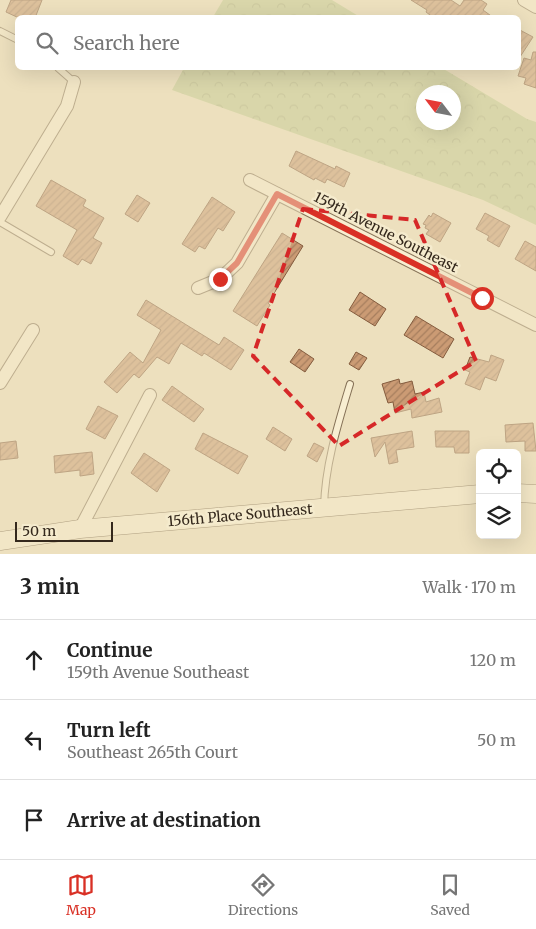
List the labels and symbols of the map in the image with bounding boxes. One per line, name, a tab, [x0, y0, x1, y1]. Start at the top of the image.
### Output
north arrow	[416, 85, 461, 130]
street label: 159th Avenue Southeast	[311, 188, 462, 276]
route end	[209, 268, 232, 291]
route start	[471, 287, 494, 310]
street label: 156th Place Southeast	[167, 500, 314, 530]
scale bar	[15, 519, 112, 542]

